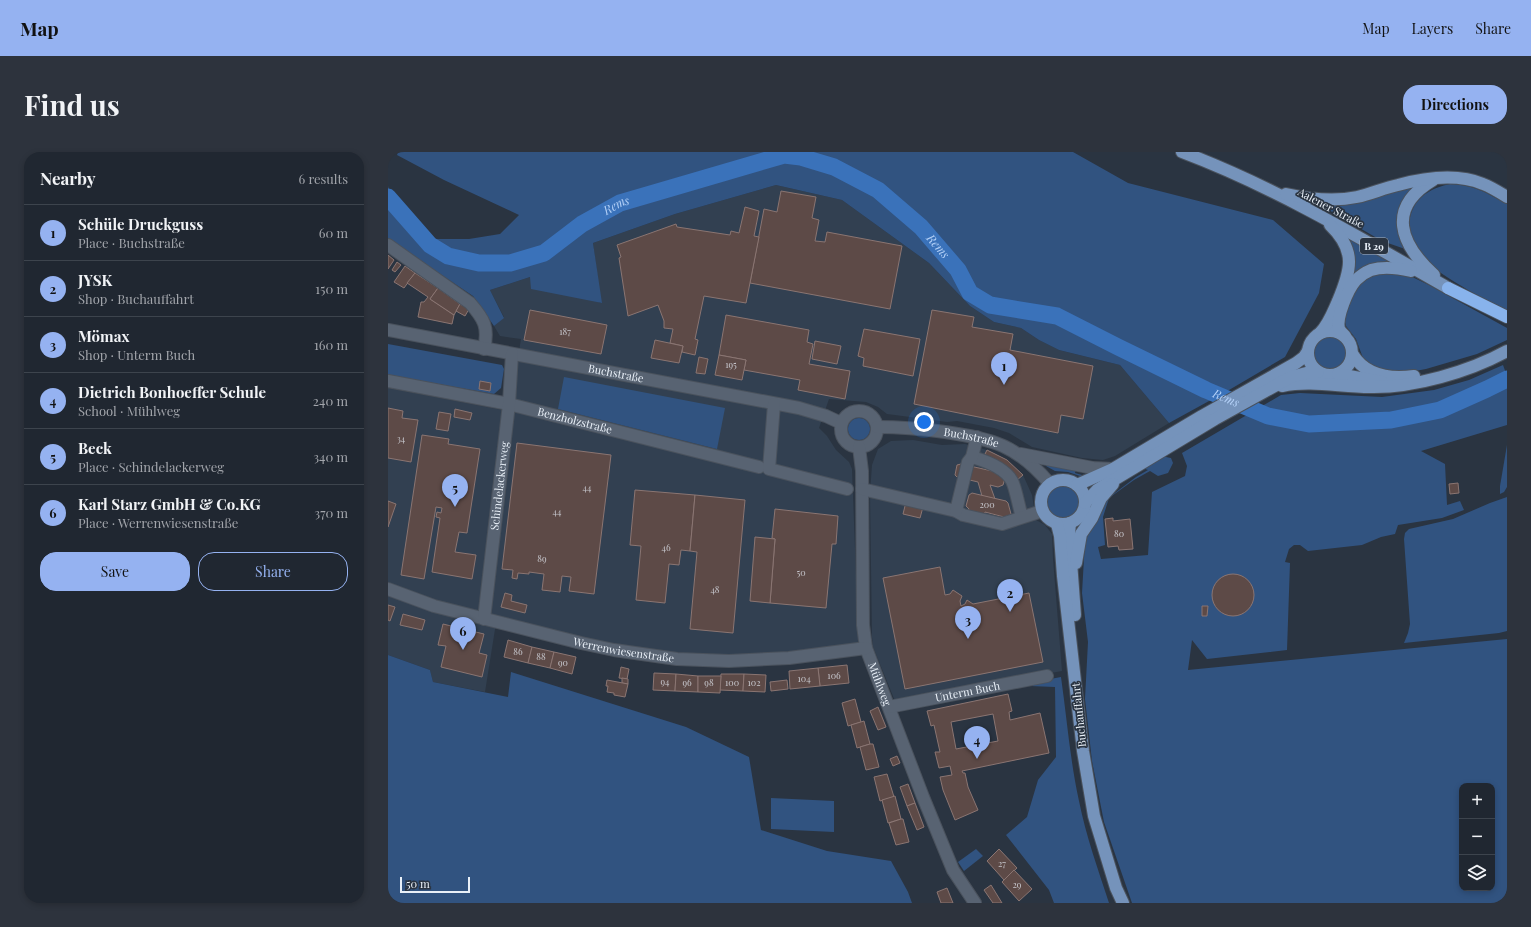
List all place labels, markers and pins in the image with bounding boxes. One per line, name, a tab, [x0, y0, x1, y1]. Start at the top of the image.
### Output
pin: 1	[991, 352, 1017, 385]
pin: 5	[442, 474, 468, 507]
pin: 2	[997, 579, 1023, 612]
pin: 3	[955, 606, 981, 639]
pin: 6	[450, 617, 476, 650]
pin: 4	[964, 726, 990, 759]

